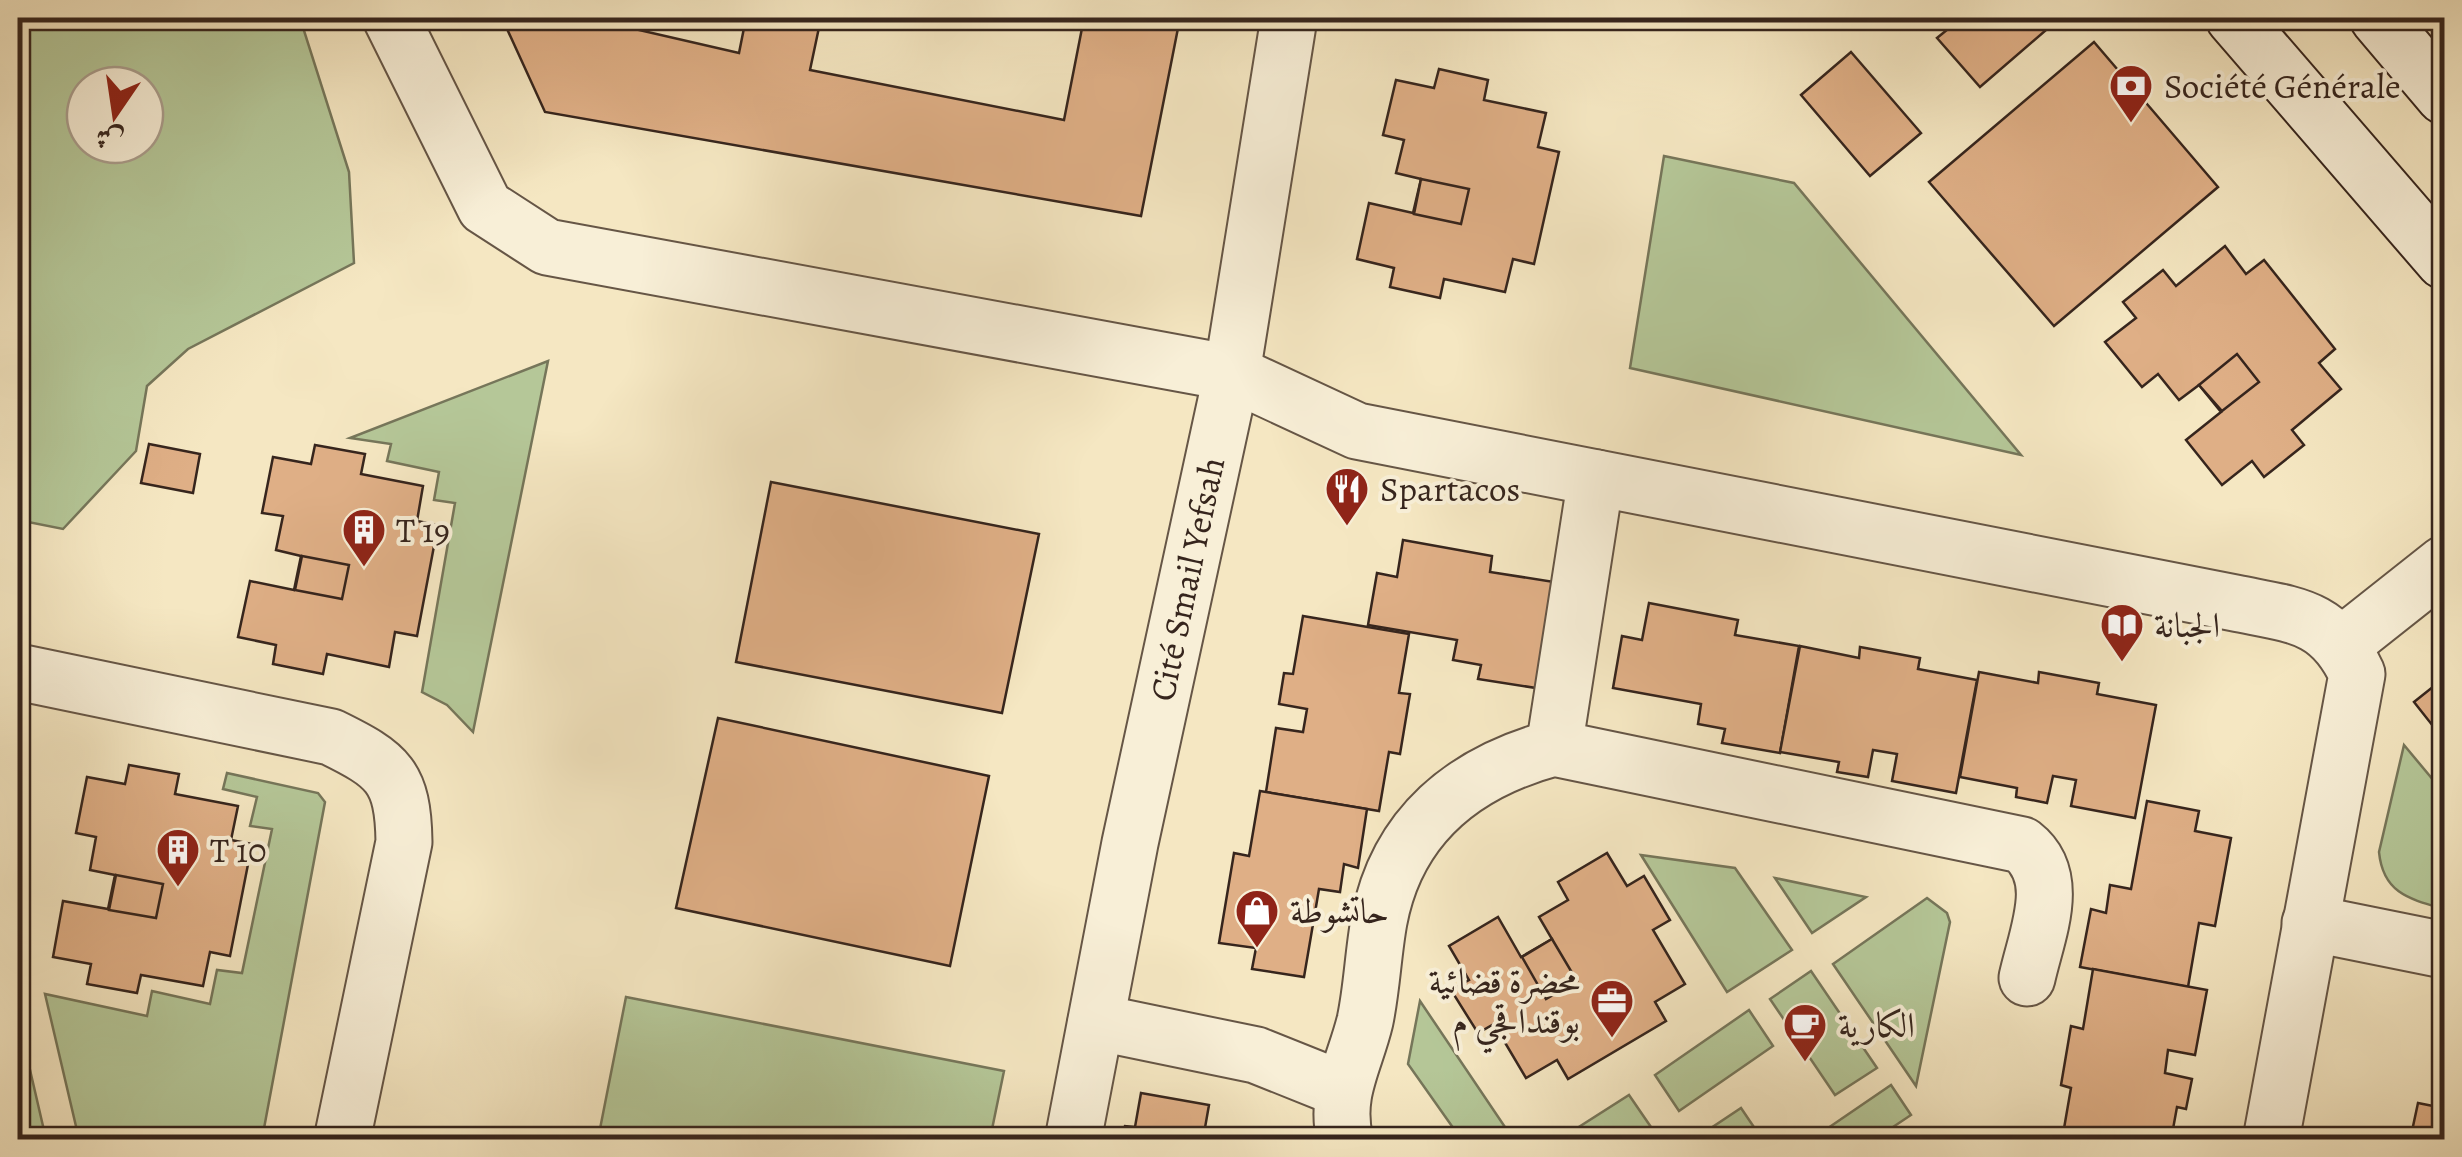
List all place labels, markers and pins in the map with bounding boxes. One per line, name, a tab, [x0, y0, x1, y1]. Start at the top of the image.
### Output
place label: Société Générale	[2164, 62, 2401, 110]
bank icon: Société Générale	[2108, 63, 2154, 124]
place label: Spartacos	[1380, 465, 1520, 513]
restaurant icon: Spartacos	[1324, 466, 1370, 527]
place label: T 19	[396, 506, 450, 554]
building icon: T 19	[341, 507, 387, 568]
place label: الجبانة	[2154, 601, 2220, 649]
library icon: الجبانة	[2099, 602, 2145, 663]
place label: T 10	[210, 826, 267, 874]
building icon: T 10	[155, 827, 201, 888]
place label: حاتشوطة	[1290, 887, 1389, 935]
shop icon: حاتشوطة	[1234, 888, 1280, 949]
place label: محضرة قضائية بوقنداقجي م	[1428, 957, 1580, 1054]
office icon: محضرة قضائية بوقنداقجي م	[1589, 978, 1635, 1039]
place label: الكارية	[1838, 1001, 1915, 1049]
cafe icon: الكارية	[1782, 1002, 1828, 1063]

